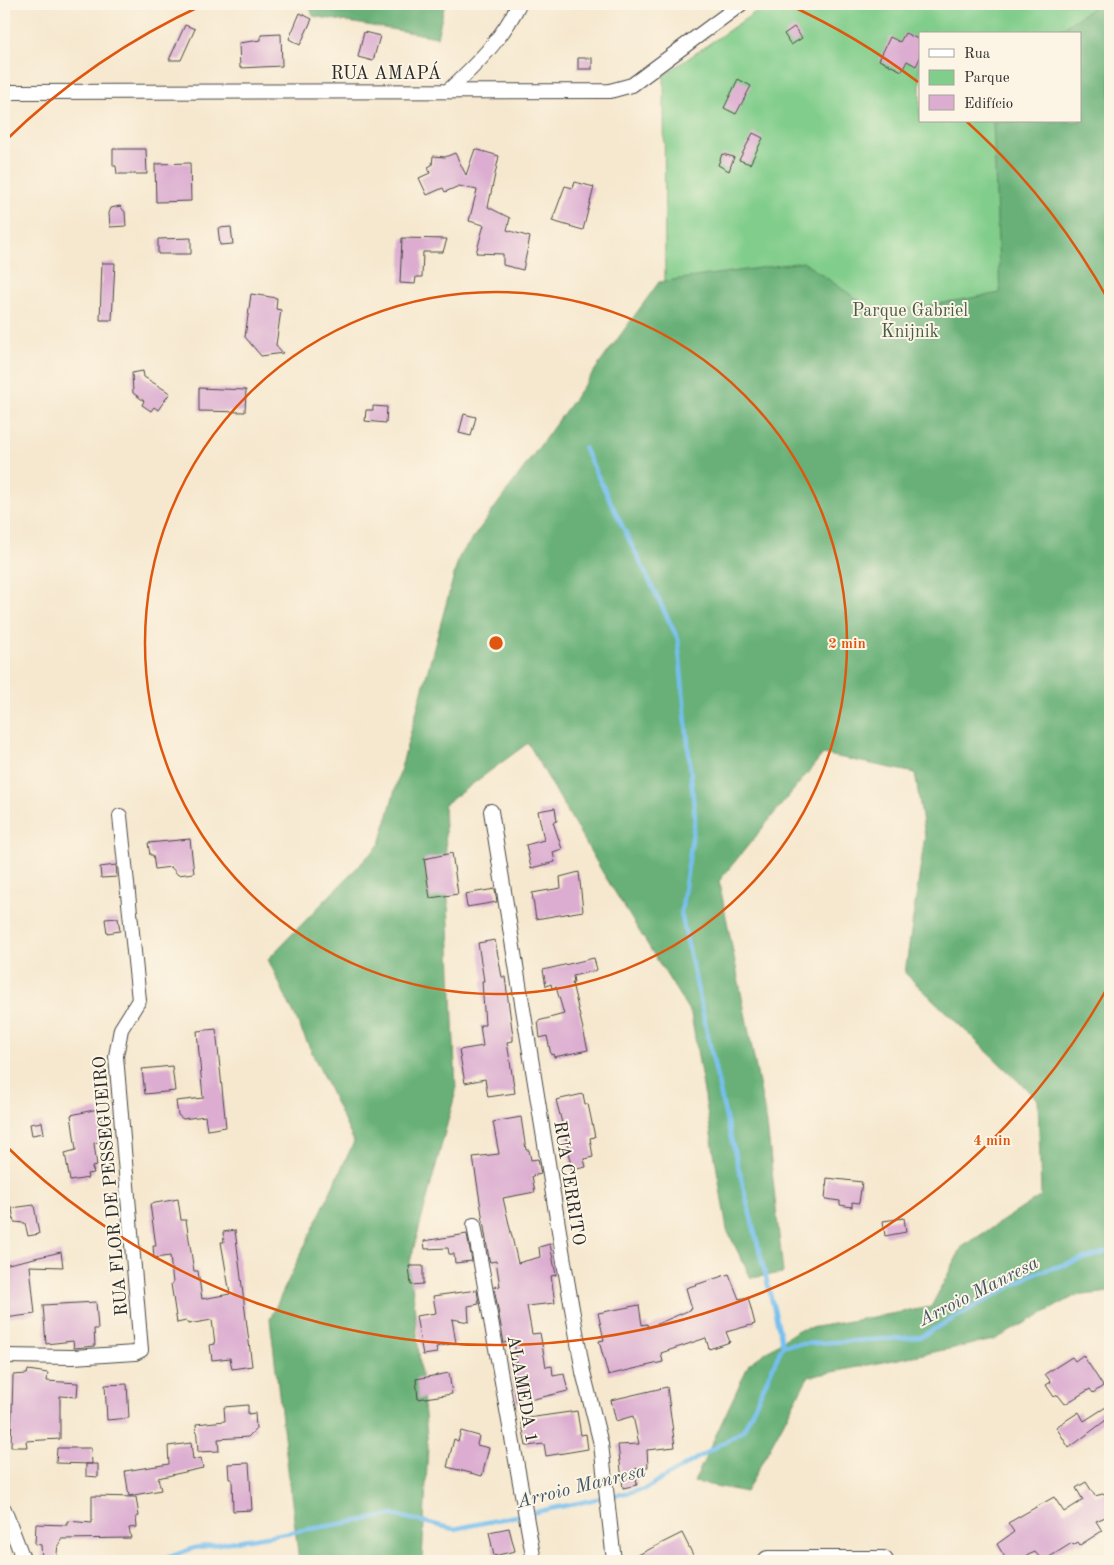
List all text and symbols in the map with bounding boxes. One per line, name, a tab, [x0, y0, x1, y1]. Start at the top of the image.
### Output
legend	[919, 32, 1082, 122]
text: Rua	[964, 47, 991, 62]
street label: RUA AMAPÁ	[331, 61, 442, 83]
text: Parque	[964, 71, 1010, 86]
text: Edifício	[964, 97, 1013, 112]
park label: Parque Gabriel Knijnik	[852, 302, 968, 341]
centre of rings	[487, 634, 505, 652]
text: 2 min	[828, 637, 866, 652]
street label: RUA FLOR DE PESSEGUEIRO	[91, 1055, 131, 1317]
street label: RUA CERRITO	[550, 1119, 588, 1247]
text: 4 min	[973, 1134, 1011, 1149]
water label: Arroio Manresa	[915, 1254, 1042, 1331]
street label: ALAMEDA 1	[504, 1334, 540, 1445]
water label: Arroio Manresa	[515, 1462, 648, 1513]

